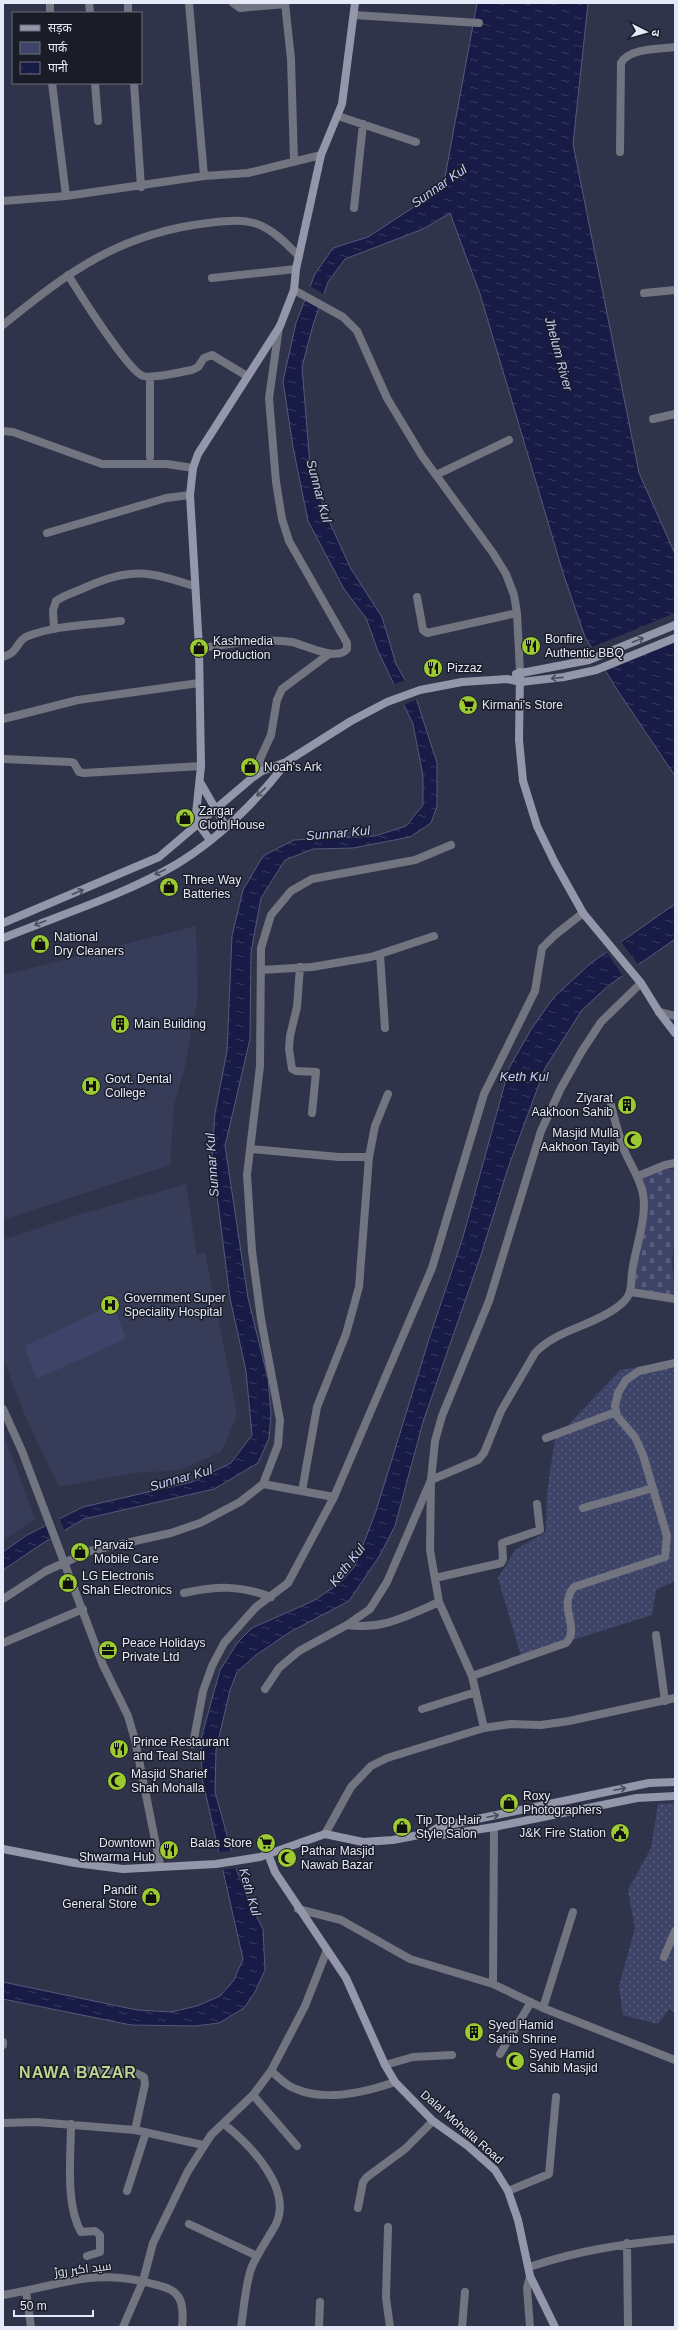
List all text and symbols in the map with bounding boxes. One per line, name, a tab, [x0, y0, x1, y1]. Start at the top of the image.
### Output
legend	[12, 12, 142, 84]
north arrow	[626, 12, 666, 52]
text: सड़क	[48, 21, 73, 35]
text: उ	[650, 29, 662, 37]
text: पार्क	[48, 41, 68, 55]
text: पानी	[48, 60, 69, 75]
water label: Sunnar Kul	[408, 161, 471, 211]
water label: Jhelum River	[542, 314, 576, 393]
water label: Sunnar Kul	[303, 458, 335, 525]
place label: Bonfire Authentic BBQ	[545, 632, 624, 660]
place label: Kashmedia Production	[213, 634, 273, 662]
restaurant icon: Bonfire Authentic BBQ	[520, 635, 542, 657]
one-way arrow	[632, 636, 644, 643]
shop icon: Kashmedia Production	[188, 637, 210, 659]
restaurant icon: Pizzaz	[422, 657, 444, 679]
place label: Pizzaz	[447, 661, 482, 675]
one-way arrow	[551, 674, 564, 681]
supermarket icon: Kirmani's Store	[457, 694, 479, 716]
place label: Kirmani's Store	[482, 698, 563, 712]
shop icon: Noah's Ark	[239, 756, 261, 778]
place label: Noah's Ark	[264, 760, 323, 774]
one-way arrow	[256, 787, 266, 797]
place label: Zargar Cloth House	[199, 804, 265, 832]
shop icon: Zargar Cloth House	[174, 807, 196, 829]
water label: Sunnar Kul	[305, 823, 372, 843]
one-way arrow	[154, 869, 166, 876]
place label: Three Way Batteries	[183, 873, 241, 901]
shop icon: Three Way Batteries	[158, 876, 180, 898]
one-way arrow	[71, 888, 83, 895]
one-way arrow	[34, 919, 46, 927]
place label: National Dry Cleaners	[54, 930, 124, 958]
shop icon: National Dry Cleaners	[29, 933, 51, 955]
building icon: Main Building	[109, 1013, 131, 1035]
place label: Main Building	[134, 1017, 206, 1031]
water label: Keth Kul	[499, 1069, 550, 1084]
place label: Govt. Dental College	[105, 1072, 172, 1100]
hospital icon: Govt. Dental College	[80, 1075, 102, 1097]
place label: Ziyarat Aakhoon Sahib	[532, 1091, 614, 1119]
building icon: Ziyarat Aakhoon Sahib	[616, 1094, 638, 1116]
place label: Masjid Mulla Aakhoon Tayib	[540, 1126, 619, 1154]
mosque icon: Masjid Mulla Aakhoon Tayib	[622, 1129, 644, 1151]
water label: Sunnar Kul	[202, 1131, 222, 1198]
place label: Government Super Speciality Hospital	[124, 1291, 225, 1319]
hospital icon: Government Super Speciality Hospital	[99, 1294, 121, 1316]
water label: Sunnar Kul	[148, 1462, 215, 1494]
place label: Parvaiz Mobile Care	[94, 1538, 159, 1566]
water label: Keth Kul	[326, 1540, 369, 1589]
shop icon: Parvaiz Mobile Care	[69, 1541, 91, 1563]
place label: LG Electronis Shah Electronics	[82, 1569, 172, 1597]
shop icon: LG Electronis Shah Electronics	[57, 1572, 79, 1594]
place label: Peace Holidays Private Ltd	[122, 1636, 205, 1664]
office icon: Peace Holidays Private Ltd	[97, 1639, 119, 1661]
place label: Prince Restaurant and Teal Stall	[133, 1735, 230, 1763]
restaurant icon: Prince Restaurant and Teal Stall	[108, 1738, 130, 1760]
place label: Masjid Sharief Shah Mohalla	[131, 1767, 208, 1795]
mosque icon: Masjid Sharief Shah Mohalla	[106, 1770, 128, 1792]
one-way arrow	[613, 1785, 626, 1793]
place label: Roxy Photographers	[523, 1789, 602, 1817]
shop icon: Roxy Photographers	[498, 1792, 520, 1814]
one-way arrow	[486, 1811, 499, 1819]
place label: Tip Top Hair Style Salon	[416, 1813, 480, 1841]
shop icon: Tip Top Hair Style Salon	[391, 1816, 413, 1838]
public building icon: J&K Fire Station	[609, 1822, 631, 1844]
place label: J&K Fire Station	[519, 1826, 606, 1840]
supermarket icon: Balas Store	[255, 1832, 277, 1854]
place label: Downtown Shwarma Hub	[79, 1836, 155, 1864]
place label: Balas Store	[190, 1836, 252, 1850]
restaurant icon: Downtown Shwarma Hub	[158, 1839, 180, 1861]
place label: Pathar Masjid Nawab Bazar	[301, 1844, 374, 1872]
mosque icon: Pathar Masjid Nawab Bazar	[276, 1847, 298, 1869]
water label: Keth Kul	[236, 1866, 264, 1919]
place label: Pandit General Store	[62, 1883, 138, 1911]
shop icon: Pandit General Store	[140, 1886, 162, 1908]
place label: Syed Hamid Sahib Shrine	[488, 2018, 557, 2046]
building icon: Syed Hamid Sahib Shrine	[463, 2021, 485, 2043]
place label: Syed Hamid Sahib Masjid	[529, 2047, 598, 2075]
mosque icon: Syed Hamid Sahib Masjid	[504, 2050, 526, 2072]
district label: NAWA BAZAR	[19, 2064, 137, 2081]
street label: Dalal Mohalla Road	[418, 2087, 506, 2167]
street label: سید اکبر روڑ	[53, 2259, 112, 2280]
scale bar	[14, 2292, 93, 2318]
text: 50 m	[20, 2299, 47, 2313]

